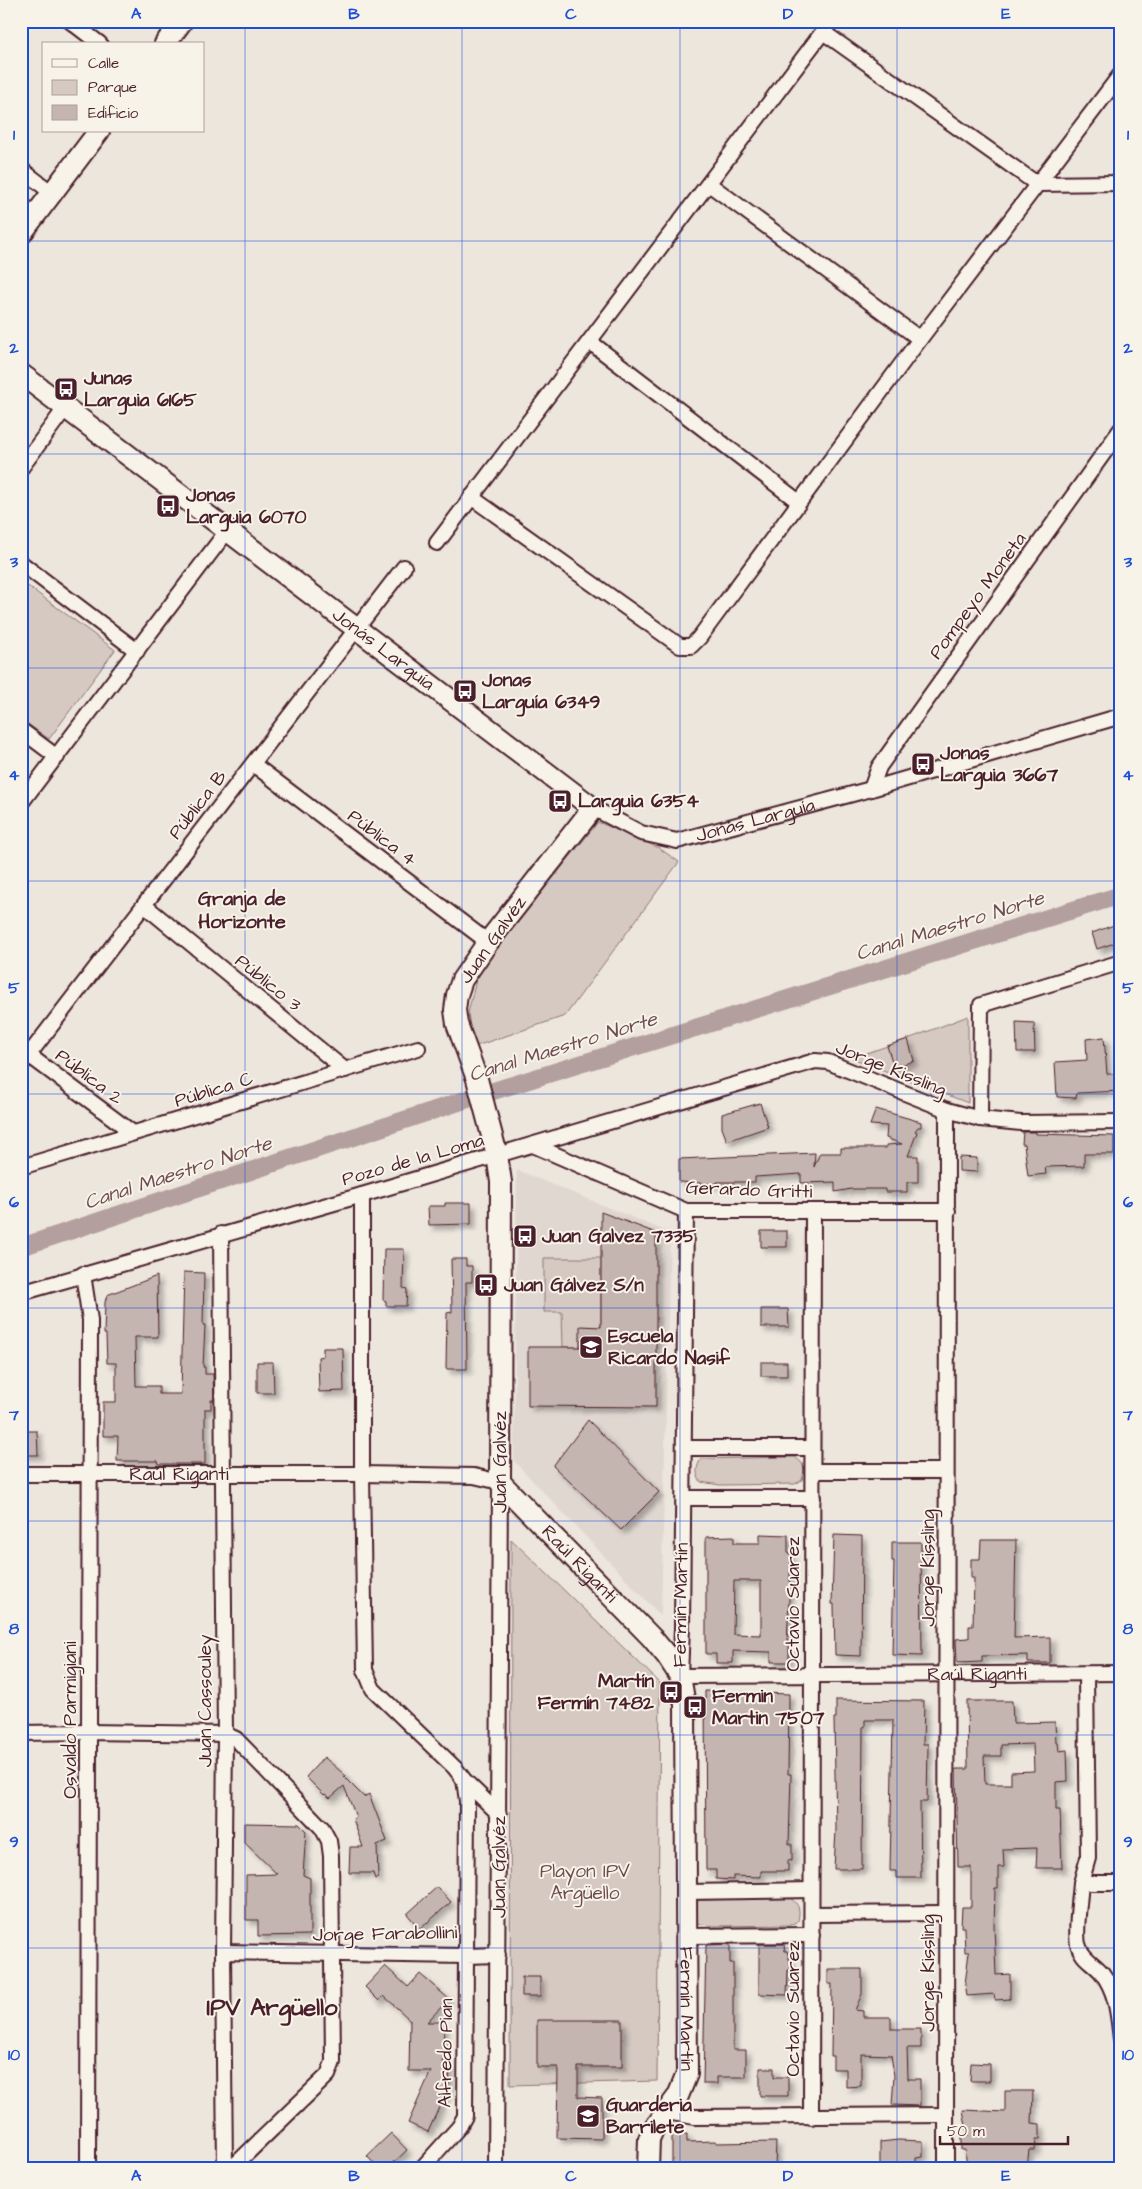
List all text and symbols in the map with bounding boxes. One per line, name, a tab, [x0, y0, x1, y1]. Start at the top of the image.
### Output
text: A	[131, 3, 142, 25]
text: B	[348, 3, 360, 25]
text: C	[565, 3, 577, 25]
text: D	[783, 3, 794, 25]
text: E	[1001, 3, 1011, 25]
legend	[42, 42, 205, 132]
text: Calle	[88, 53, 119, 74]
text: Parque	[88, 77, 137, 98]
text: Edificio	[88, 103, 139, 124]
text: 1	[13, 124, 16, 146]
text: 1	[1127, 124, 1130, 146]
text: 2	[8, 337, 19, 359]
text: 2	[1122, 337, 1133, 359]
place label: Junas Larguia 6165	[83, 365, 197, 415]
bus stop icon: Junas Larguia 6165	[53, 376, 79, 402]
place label: Jonas Larguia 6070	[185, 482, 306, 532]
bus stop icon: Jonas Larguia 6070	[155, 493, 181, 519]
street label: Pompeyo Moneta	[923, 527, 1034, 665]
text: 3	[9, 551, 19, 573]
text: 3	[1123, 551, 1133, 573]
street label: Jonás Larguía	[327, 601, 441, 697]
place label: Jonas Larguía 6349	[481, 667, 600, 717]
bus stop icon: Jonas Larguía 6349	[452, 678, 478, 704]
place label: Jonas Larguia 3667	[939, 740, 1058, 790]
bus stop icon: Jonas Larguia 3667	[910, 751, 936, 777]
text: 4	[9, 764, 20, 786]
street label: Pública B	[162, 764, 234, 845]
text: 4	[1123, 764, 1134, 786]
bus stop icon: Larguia 6354	[547, 788, 573, 814]
place label: Larguia 6354	[578, 788, 699, 816]
street label: Jonás Larguía	[693, 791, 818, 849]
street label: Pública 4	[342, 803, 422, 873]
water label: Canal Maestro Norte	[852, 884, 1049, 968]
district label: Granja de Horizonte	[198, 885, 286, 936]
street label: Juan Galvéz	[453, 890, 534, 989]
street label: Público 3	[229, 948, 307, 1018]
text: 5	[8, 977, 20, 999]
text: 5	[1122, 977, 1134, 999]
water label: Canal Maestro Norte	[465, 1005, 662, 1089]
street label: Jorge Kissling	[831, 1034, 951, 1105]
street label: Pública 2	[50, 1043, 129, 1111]
street label: Pública C	[171, 1065, 257, 1115]
street label: Pozo de la Loma	[339, 1127, 488, 1193]
water label: Canal Maestro Norte	[81, 1129, 276, 1216]
street label: Gerardo Gritti	[685, 1174, 813, 1206]
text: 6	[9, 1191, 19, 1213]
text: 6	[1123, 1191, 1133, 1213]
bus stop icon: Juan Galvez 7335	[512, 1223, 538, 1249]
place label: Juan Galvez 7335	[541, 1223, 696, 1250]
bus stop icon: Juan Gálvez S/n	[473, 1272, 499, 1298]
place label: Juan Gálvez S/n	[503, 1272, 644, 1299]
place label: Escuela Ricardo Nasif	[608, 1323, 731, 1372]
school or university icon: Escuela Ricardo Nasif	[578, 1334, 604, 1360]
text: 7	[8, 1404, 19, 1426]
text: 7	[1122, 1404, 1133, 1426]
street label: Juan Galvéz	[487, 1410, 514, 1513]
street label: Raúl Riganti	[129, 1461, 229, 1489]
street label: Jorge Kissling	[915, 1509, 943, 1627]
street label: Raúl Riganti	[535, 1519, 624, 1609]
street label: Octavio Suarez	[780, 1536, 807, 1671]
street label: Fermín Martín	[666, 1542, 696, 1668]
text: 8	[9, 1618, 20, 1640]
text: 8	[1123, 1618, 1134, 1640]
street label: Juan Cassouley	[192, 1634, 220, 1767]
street label: Osvaldo Parmigiani	[57, 1641, 85, 1799]
street label: Raúl Riganti	[927, 1660, 1027, 1688]
place label: Martín Fermín 7482	[537, 1668, 654, 1717]
bus stop icon: Martín Fermín 7482	[658, 1679, 684, 1705]
place label: Fermin Martin 7507	[712, 1683, 825, 1732]
bus stop icon: Fermin Martin 7507	[682, 1694, 708, 1720]
street label: Juan Galvéz	[486, 1815, 513, 1918]
text: 9	[9, 1831, 19, 1853]
text: 9	[1123, 1831, 1133, 1853]
park label: Playon IPV Argüello	[540, 1858, 630, 1908]
street label: Jorge Kissling	[915, 1914, 943, 2032]
street label: Jorge Farabollini	[313, 1919, 458, 1950]
street label: Octavio Suarez	[780, 1941, 807, 2076]
street label: Fermín Martín	[673, 1946, 700, 2071]
district label: IPV Argüello	[207, 1991, 338, 2026]
street label: Alfredo Pian	[432, 1998, 460, 2108]
text: 10	[8, 2044, 20, 2066]
text: 10	[1122, 2044, 1134, 2066]
place label: Guarderia Barrilete	[606, 2092, 692, 2141]
school or university icon: Guarderia Barrilete	[575, 2103, 601, 2129]
scale bar	[940, 2114, 1067, 2146]
text: 50 m	[947, 2121, 985, 2142]
text: A	[131, 2165, 142, 2187]
text: B	[348, 2165, 360, 2187]
text: C	[565, 2165, 577, 2187]
text: D	[783, 2165, 794, 2187]
text: E	[1001, 2165, 1011, 2187]

